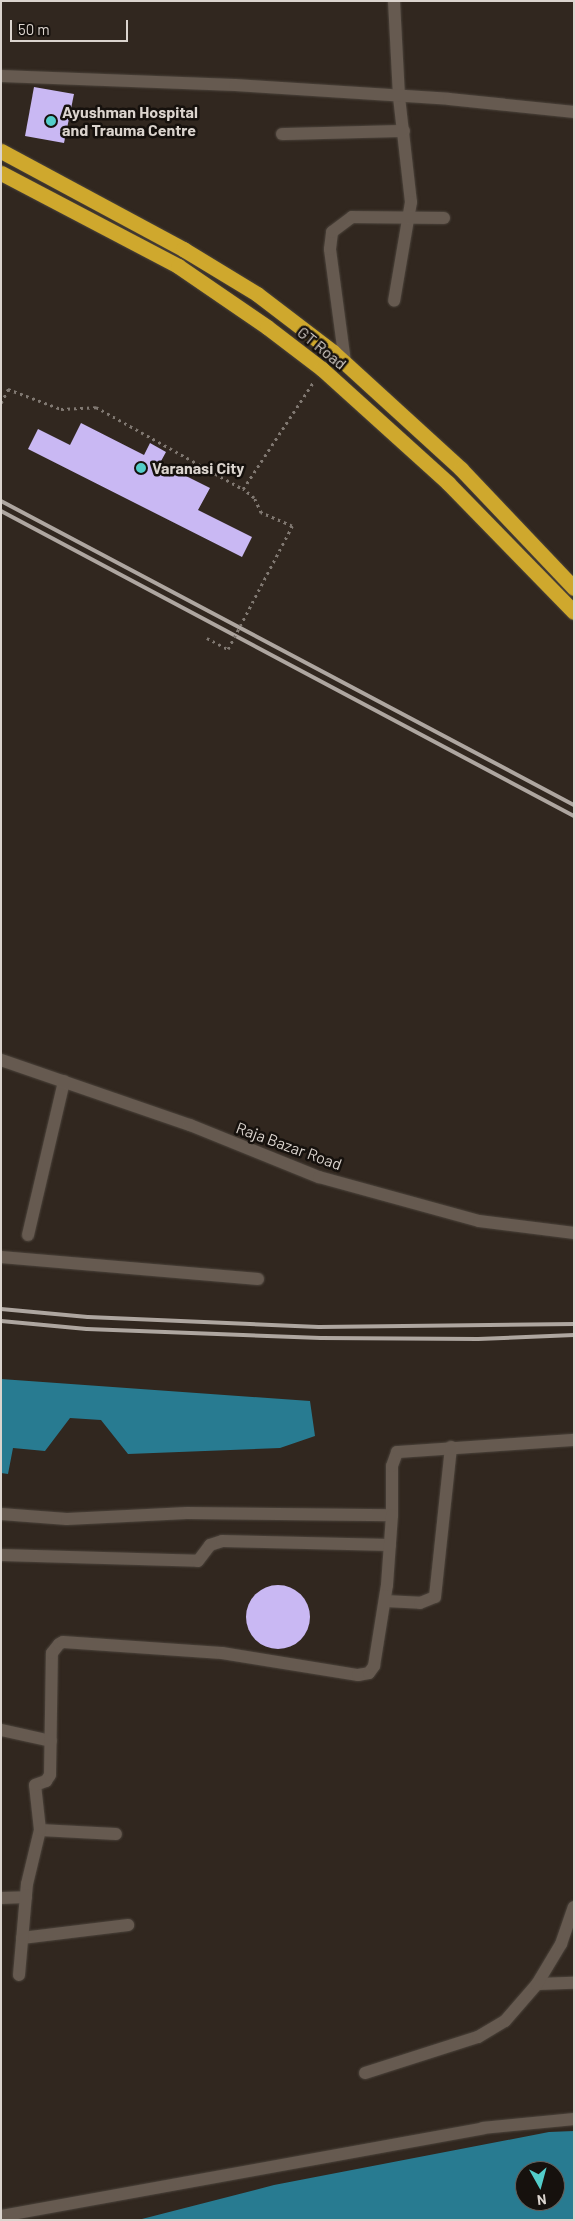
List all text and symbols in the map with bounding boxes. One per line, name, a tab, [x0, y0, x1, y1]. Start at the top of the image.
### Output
scale bar	[12, 10, 130, 42]
text: 50 m	[18, 20, 50, 38]
place label: Ayushman Hospital and Trauma Centre	[62, 102, 198, 140]
marker: Ayushman Hospital and Trauma Centre	[44, 114, 58, 128]
street label: GT Road	[294, 322, 350, 374]
place label: Varanasi City	[152, 458, 244, 478]
marker: Varanasi City	[134, 461, 148, 475]
street label: Raja Bazar Road	[234, 1118, 344, 1174]
north arrow	[515, 2161, 565, 2211]
text: N	[536, 2191, 547, 2209]

